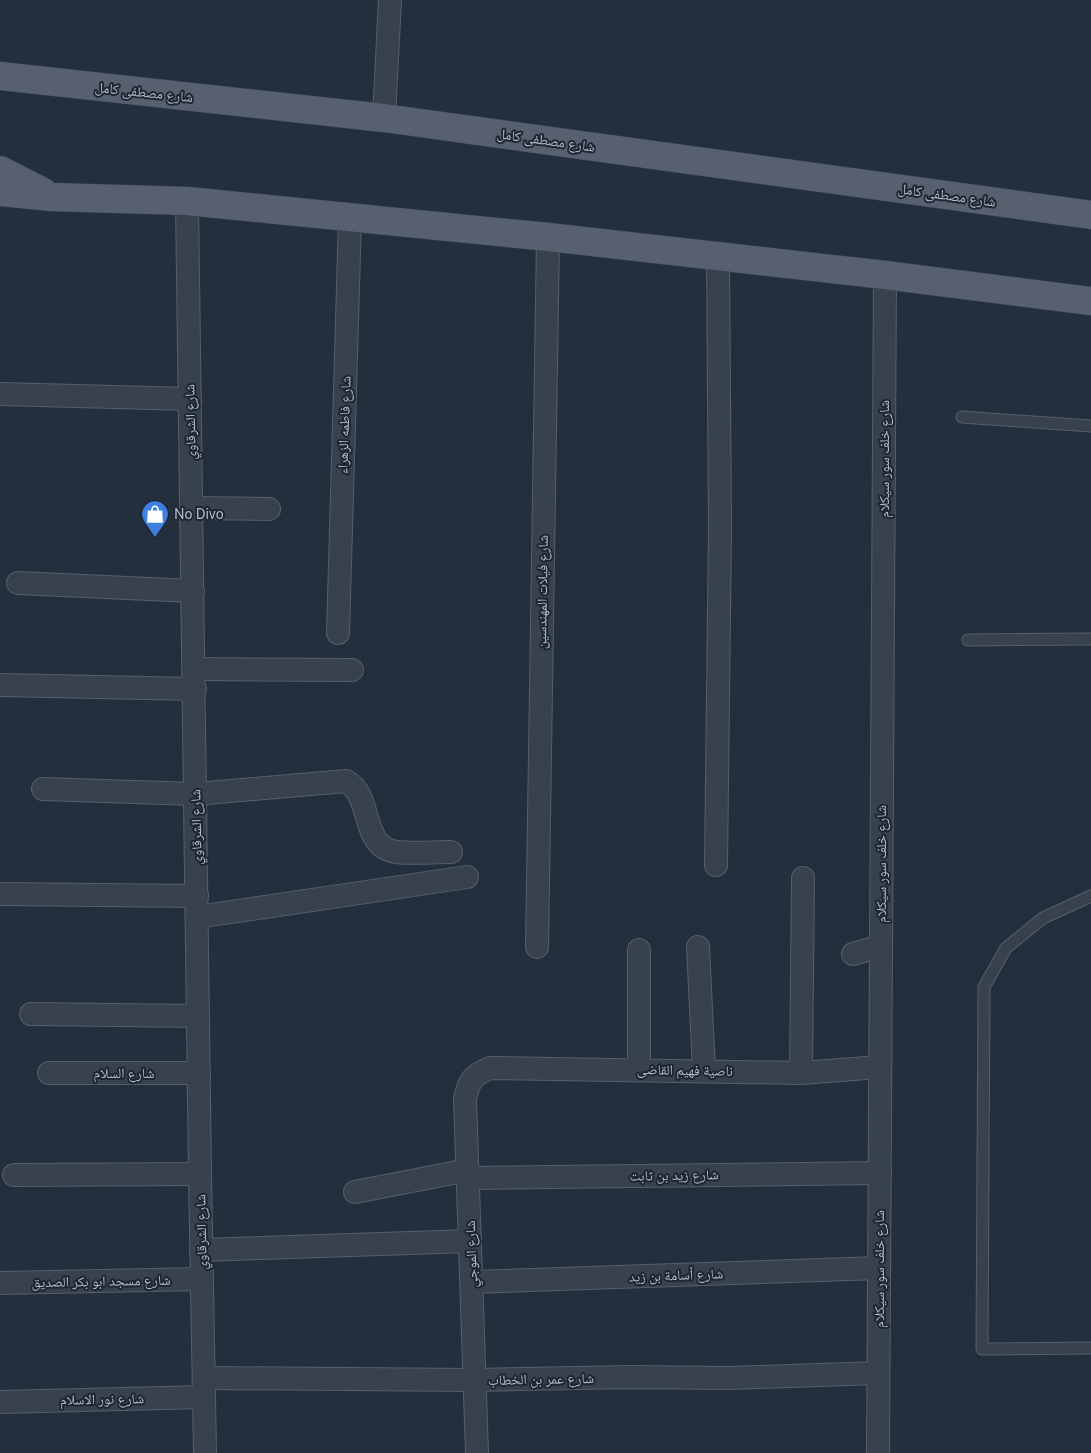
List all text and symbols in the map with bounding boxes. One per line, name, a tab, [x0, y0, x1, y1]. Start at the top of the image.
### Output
street label: شارع مصطفى كامل	[94, 79, 194, 107]
street label: شارع مصطفى كامل	[496, 125, 596, 157]
street label: شارع مصطفى كامل	[897, 180, 997, 212]
street label: شارع فاطمه الزهراء	[334, 376, 356, 475]
street label: شارع الشرقاوي	[181, 384, 202, 460]
street label: شارع خلف سور سيكلام	[876, 400, 894, 518]
shop icon: No Divo	[140, 499, 170, 538]
place label: No Divo	[174, 506, 224, 522]
street label: شارع فيلات المهندسين	[533, 535, 553, 649]
street label: شارع الشرقاوي	[187, 789, 208, 865]
street label: شارع خلف سور سيكلام	[873, 805, 891, 923]
street label: ناصية فهيم القاضى	[637, 1061, 733, 1081]
street label: شارع السلام	[94, 1065, 154, 1083]
street label: شارع زيد بن ثابت	[629, 1166, 719, 1186]
street label: شارع الشرقاوي	[192, 1194, 213, 1270]
street label: شارع خلف سور سيكلام	[871, 1210, 889, 1328]
street label: شارع الموجي	[462, 1220, 484, 1288]
street label: شارع أسامة بن زيد	[628, 1265, 724, 1287]
street label: شارع مسجد ابو بكر الصديق	[31, 1272, 171, 1292]
street label: شارع عمر بن الخطاب	[488, 1370, 594, 1390]
street label: شارع نور الاسلام	[60, 1390, 144, 1410]

